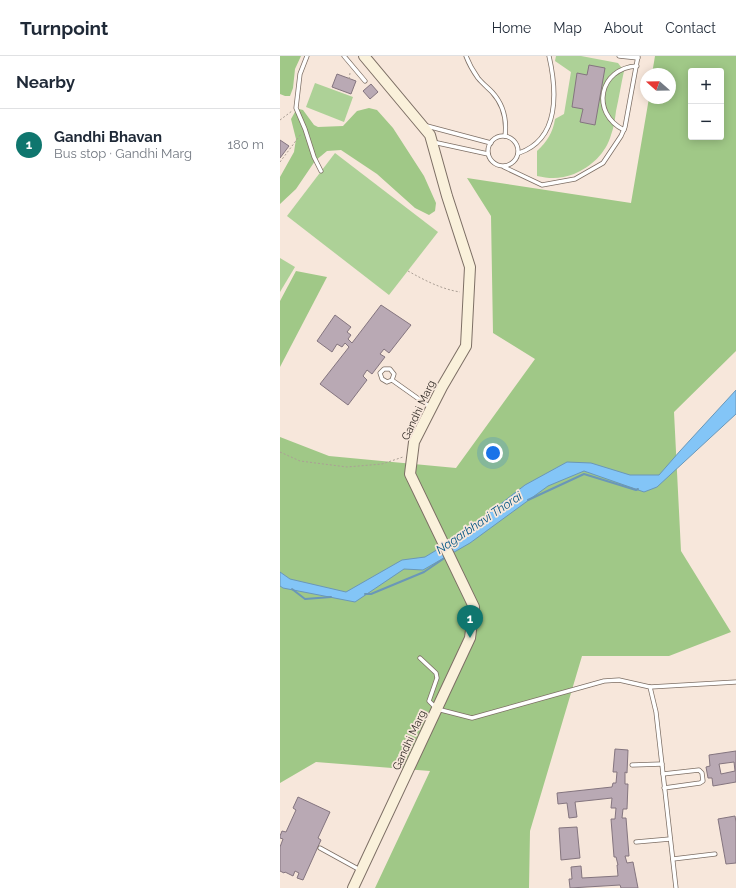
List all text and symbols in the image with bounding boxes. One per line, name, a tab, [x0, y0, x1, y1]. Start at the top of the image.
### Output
text: Turnpoint	[20, 17, 108, 39]
text: Home	[492, 20, 531, 36]
text: Map	[553, 20, 582, 36]
text: About	[604, 20, 643, 36]
text: Contact	[665, 20, 716, 36]
north arrow	[640, 68, 676, 104]
map controls	[688, 68, 724, 140]
button: +	[688, 68, 724, 104]
text: Nearby	[16, 72, 75, 92]
button: −	[688, 104, 724, 140]
text: Gandhi Bhavan	[54, 128, 162, 146]
text: 1	[26, 137, 32, 152]
text: 180 m	[228, 137, 264, 152]
text: Bus stop · Gandhi Marg	[54, 146, 192, 161]
street label: Gandhi Marg	[399, 378, 438, 442]
your location	[483, 443, 503, 463]
water label: Nagarbhavi Thorai	[433, 489, 525, 557]
pin: 1	[457, 605, 483, 638]
street label: Gandhi Marg	[390, 708, 429, 772]

